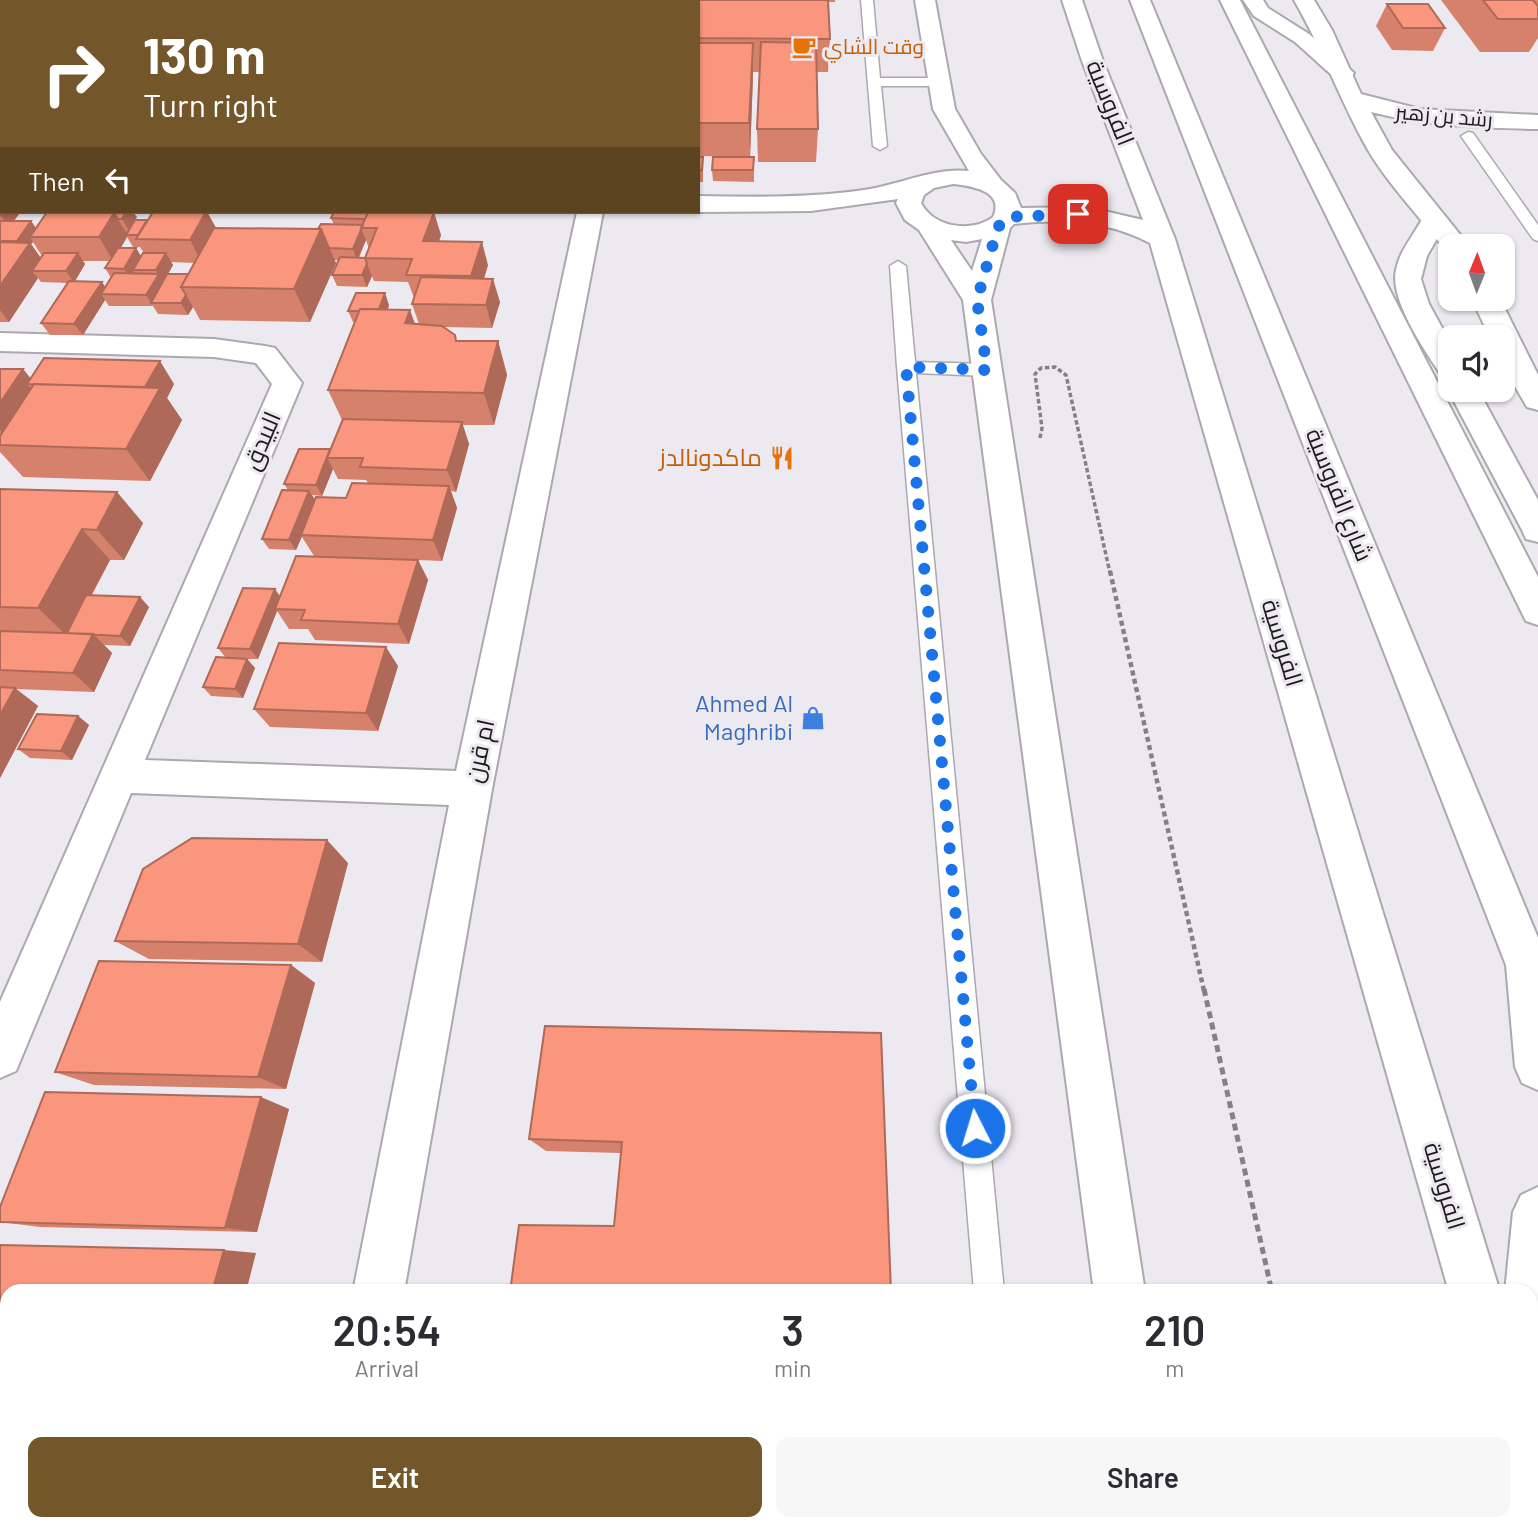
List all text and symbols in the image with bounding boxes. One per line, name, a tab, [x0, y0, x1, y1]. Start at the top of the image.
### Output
text: 130 m	[143, 25, 265, 84]
icon: right	[28, 28, 119, 119]
cafe icon: وقت الشاي	[790, 33, 818, 61]
place label: وقت الشاي	[824, 33, 924, 63]
street label: الفروسية	[1081, 56, 1142, 149]
text: Turn right	[143, 85, 278, 123]
street label: رشد بن زهير	[1393, 98, 1494, 133]
icon: left	[99, 161, 137, 199]
text: Then	[28, 165, 85, 196]
pin	[1048, 184, 1108, 244]
icon: arrive	[1059, 195, 1097, 233]
north arrow	[1438, 234, 1516, 312]
map controls	[1438, 234, 1515, 402]
button: sound	[1438, 325, 1515, 402]
street label: البيدق	[235, 407, 288, 475]
street label: شارع الفروسية	[1298, 424, 1380, 566]
place label: ماكدونالدز	[657, 442, 762, 471]
restaurant icon: ماكدونالدز	[768, 444, 796, 472]
street label: الفروسية	[1256, 596, 1310, 690]
place label: Ahmed Al Maghribi	[695, 688, 793, 745]
shop icon: Ahmed Al Maghribi	[799, 704, 827, 732]
street label: ام قرن	[458, 716, 502, 786]
position arrow	[938, 1091, 1012, 1165]
street label: الفروسية	[1418, 1139, 1472, 1233]
text: 20:54	[333, 1304, 441, 1354]
text: 3	[781, 1304, 804, 1354]
text: 210	[1144, 1304, 1205, 1354]
text: Arrival	[355, 1354, 419, 1382]
text: min	[774, 1354, 811, 1382]
text: m	[1165, 1354, 1184, 1382]
button: Exit	[28, 1437, 762, 1517]
button: Share	[776, 1437, 1510, 1517]

